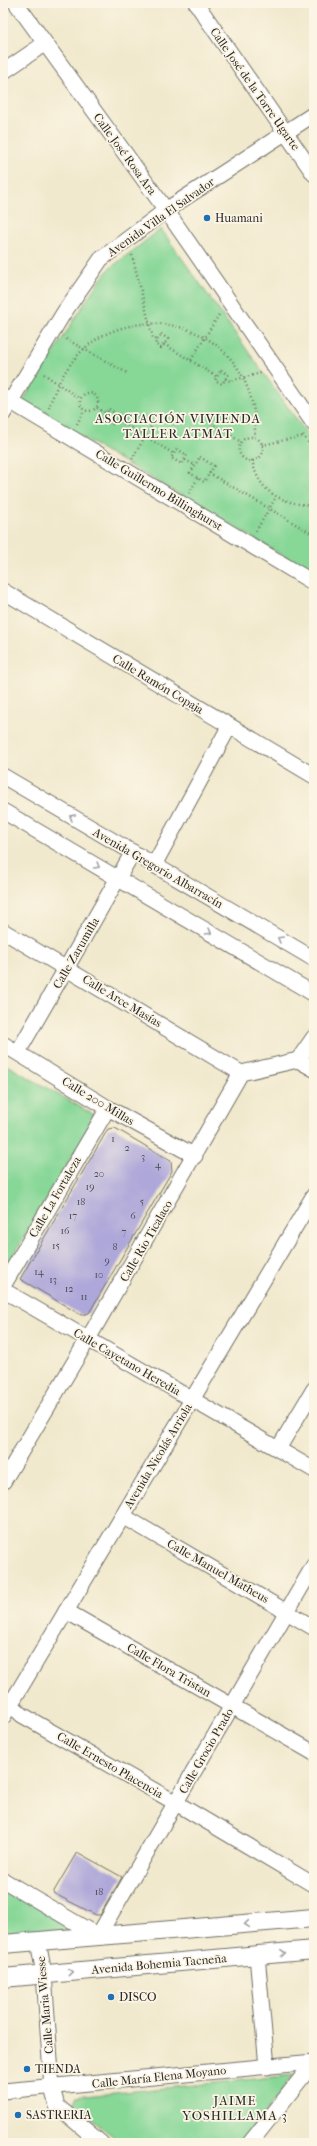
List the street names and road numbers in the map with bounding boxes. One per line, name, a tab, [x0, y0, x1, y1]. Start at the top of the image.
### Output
street label: Calle José de la Torre Ugarte	[207, 25, 303, 153]
street label: Calle José Rosa Ara	[91, 110, 160, 198]
street label: Avenida Villa El Salvador	[104, 174, 218, 260]
street label: Calle Guillermo Billinghurst	[93, 446, 226, 534]
street label: Calle Ramón Copaja	[110, 651, 206, 717]
street label: Avenida Gregorio Albarracín	[90, 824, 226, 911]
street label: Calle Zarumilla	[50, 914, 102, 991]
street label: Calle Arce Masías	[80, 972, 165, 1030]
street label: Calle 200 Millas	[59, 1074, 137, 1128]
street label: Calle La Fortaleza	[26, 1153, 84, 1240]
street label: Calle Rio Ticalaco	[117, 1198, 175, 1284]
street label: Calle Cayetano Heredia	[71, 1326, 183, 1399]
street label: Avenida Nicolás Arriola	[121, 1400, 195, 1512]
street label: Calle Manuel Matheus	[165, 1536, 272, 1606]
street label: Calle Flora Tristan	[124, 1640, 214, 1700]
street label: Calle Grocio Prado	[176, 1706, 236, 1796]
street label: Calle Ernesto Placencia	[55, 1729, 166, 1801]
street label: Avenida Bohemia Tacneña	[90, 1951, 228, 1977]
street label: Calle Maria Wiesse	[34, 1956, 56, 2054]
street label: Calle María Elena Moyano	[91, 2063, 227, 2091]

